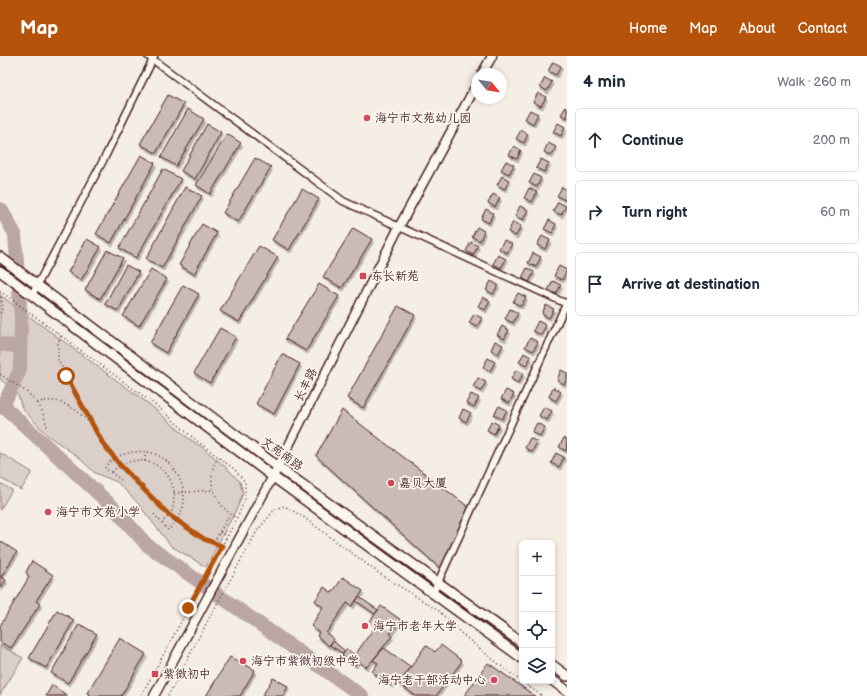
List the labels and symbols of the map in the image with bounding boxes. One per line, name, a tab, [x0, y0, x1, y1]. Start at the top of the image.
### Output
north arrow	[471, 68, 507, 104]
place label: 海宁市文苑幼儿园	[375, 111, 471, 126]
marker: 海宁市文苑幼儿园	[362, 113, 372, 123]
place label: 东长新苑	[371, 269, 419, 284]
marker: 东长新苑	[358, 271, 368, 281]
street label: 长丰路	[291, 366, 321, 404]
route start	[57, 367, 75, 385]
street label: 文苑南路	[258, 434, 306, 474]
place label: 嘉贝大厦	[399, 476, 447, 491]
marker: 嘉贝大厦	[386, 478, 396, 488]
place label: 海宁市文苑小学	[56, 505, 140, 520]
marker: 海宁市文苑小学	[43, 507, 53, 517]
route end	[179, 599, 197, 617]
place label: 海宁市老年大学	[373, 619, 457, 634]
marker: 海宁市老年大学	[360, 621, 370, 631]
place label: 海宁市紫微初级中学	[251, 654, 359, 669]
marker: 海宁市紫微初级中学	[238, 656, 248, 666]
place label: 紫微初中	[163, 667, 211, 682]
marker: 紫微初中	[150, 669, 160, 679]
place label: 海宁老干部活动中心	[378, 673, 486, 688]
marker: 海宁老干部活动中心	[489, 675, 499, 685]

